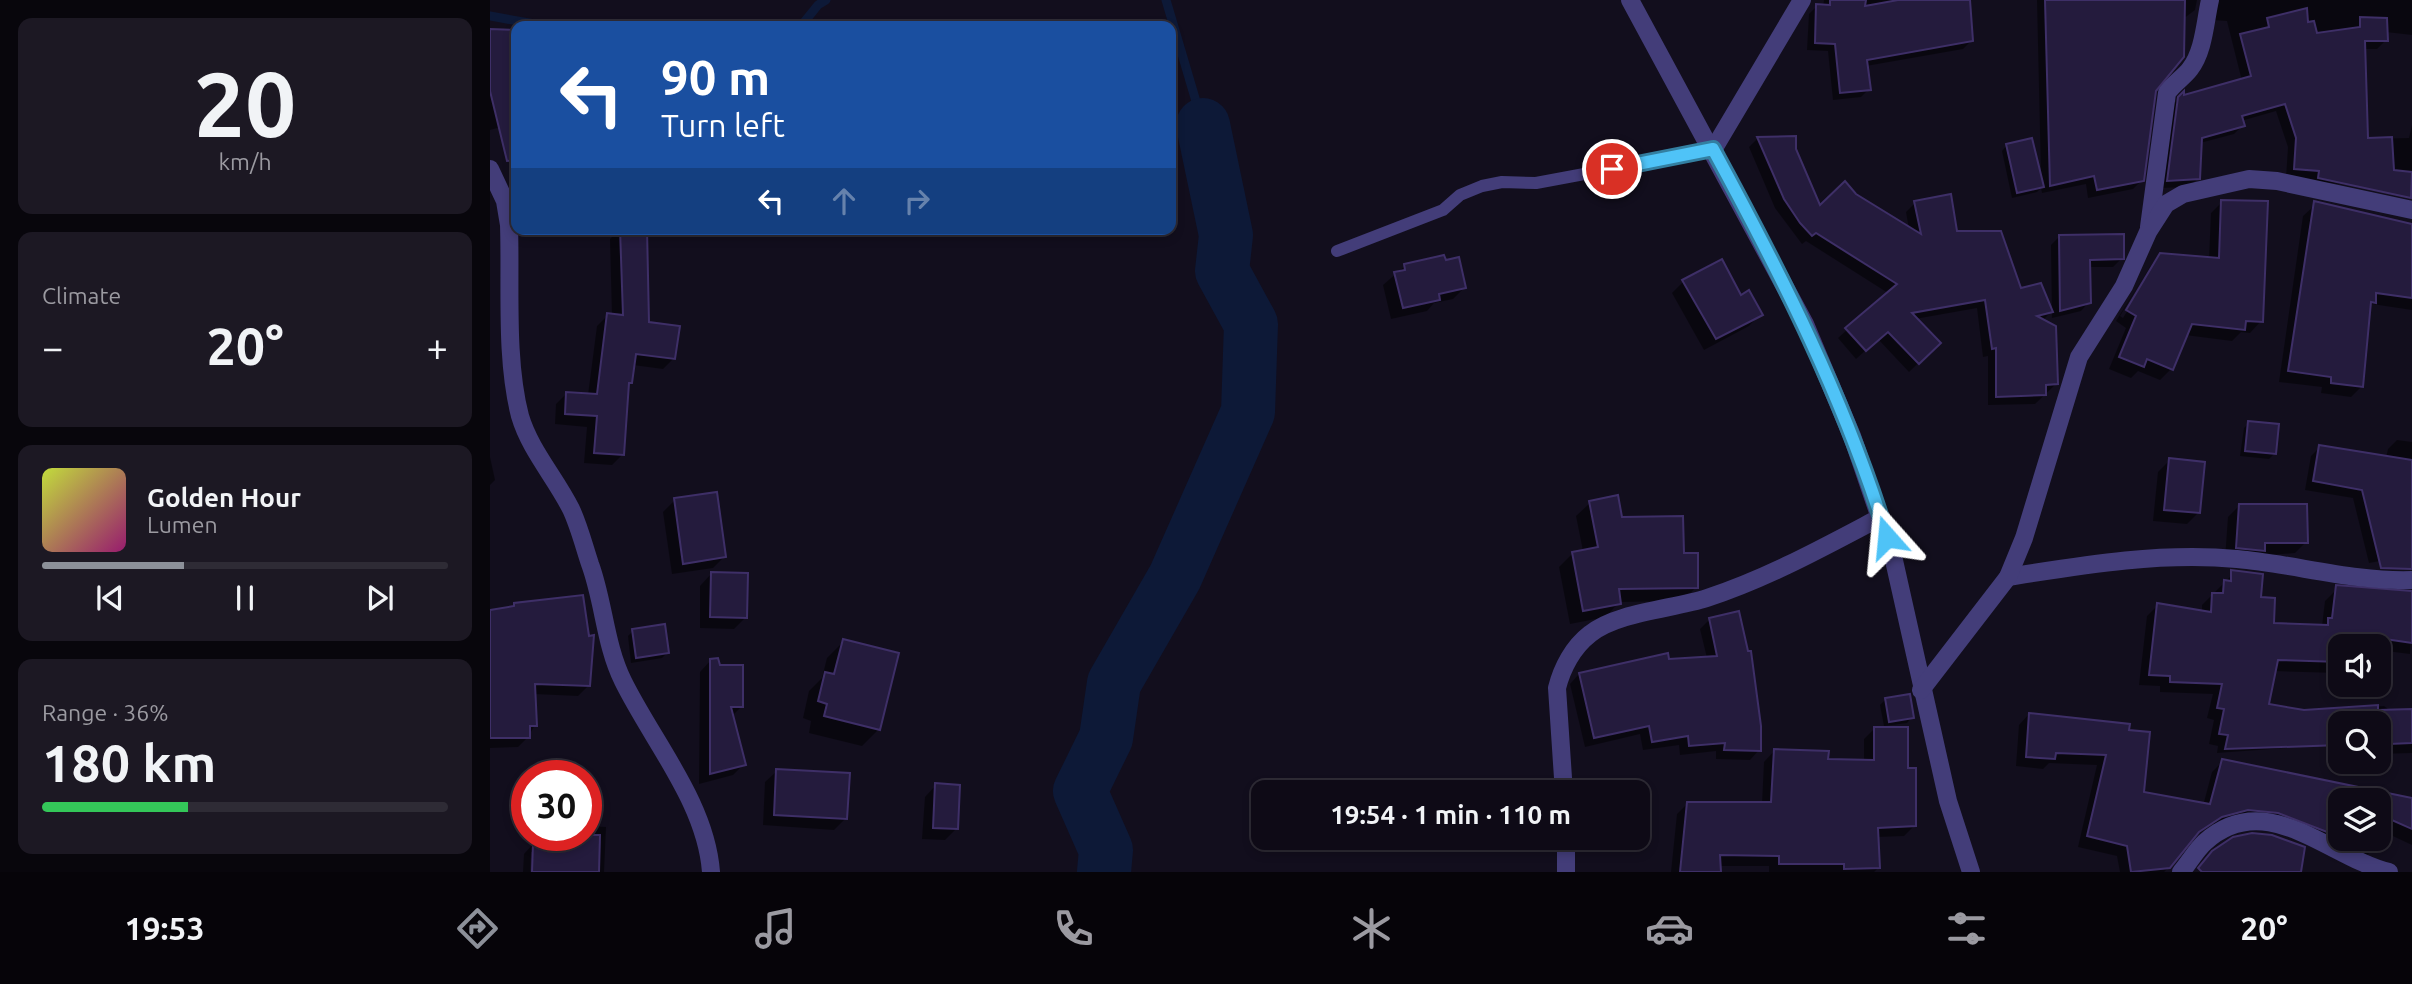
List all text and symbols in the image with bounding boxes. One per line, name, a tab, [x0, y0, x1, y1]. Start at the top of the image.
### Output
icon: left	[546, 49, 637, 140]
text: 90 m	[661, 49, 770, 104]
text: 20	[194, 52, 296, 154]
text: Turn left	[661, 107, 785, 143]
pin	[1582, 139, 1642, 199]
text: km/h	[218, 149, 272, 174]
icon: arrive	[1593, 150, 1631, 188]
icon: left	[752, 182, 790, 220]
icon: ahead	[825, 182, 863, 220]
icon: right	[898, 182, 936, 220]
text: Climate	[42, 283, 121, 308]
text: 20°	[206, 317, 284, 375]
text: −	[42, 326, 63, 368]
text: +	[427, 326, 448, 368]
text: Golden Hour	[147, 483, 301, 512]
position arrow	[1850, 500, 1924, 574]
text: Lumen	[147, 512, 218, 537]
icon: previous	[91, 579, 129, 617]
icon: pause	[226, 579, 264, 617]
icon: next	[361, 579, 399, 617]
map controls	[2328, 634, 2391, 851]
button: sound	[2328, 634, 2391, 697]
text: Range · 36%	[42, 700, 169, 725]
button: search	[2328, 711, 2391, 774]
text: 180 km	[42, 734, 216, 792]
speed limit sign: 30	[511, 760, 602, 851]
button: layers	[2328, 788, 2391, 851]
text: 19:54 · 1 min · 110 m	[1330, 800, 1571, 829]
icon: directions	[453, 904, 502, 953]
icon: music	[751, 904, 800, 953]
icon: phone	[1049, 904, 1098, 953]
icon: climate	[1347, 904, 1396, 953]
icon: car	[1645, 904, 1694, 953]
icon: filters	[1942, 904, 1991, 953]
text: 19:53	[124, 910, 204, 946]
text: 20°	[2240, 910, 2288, 946]

